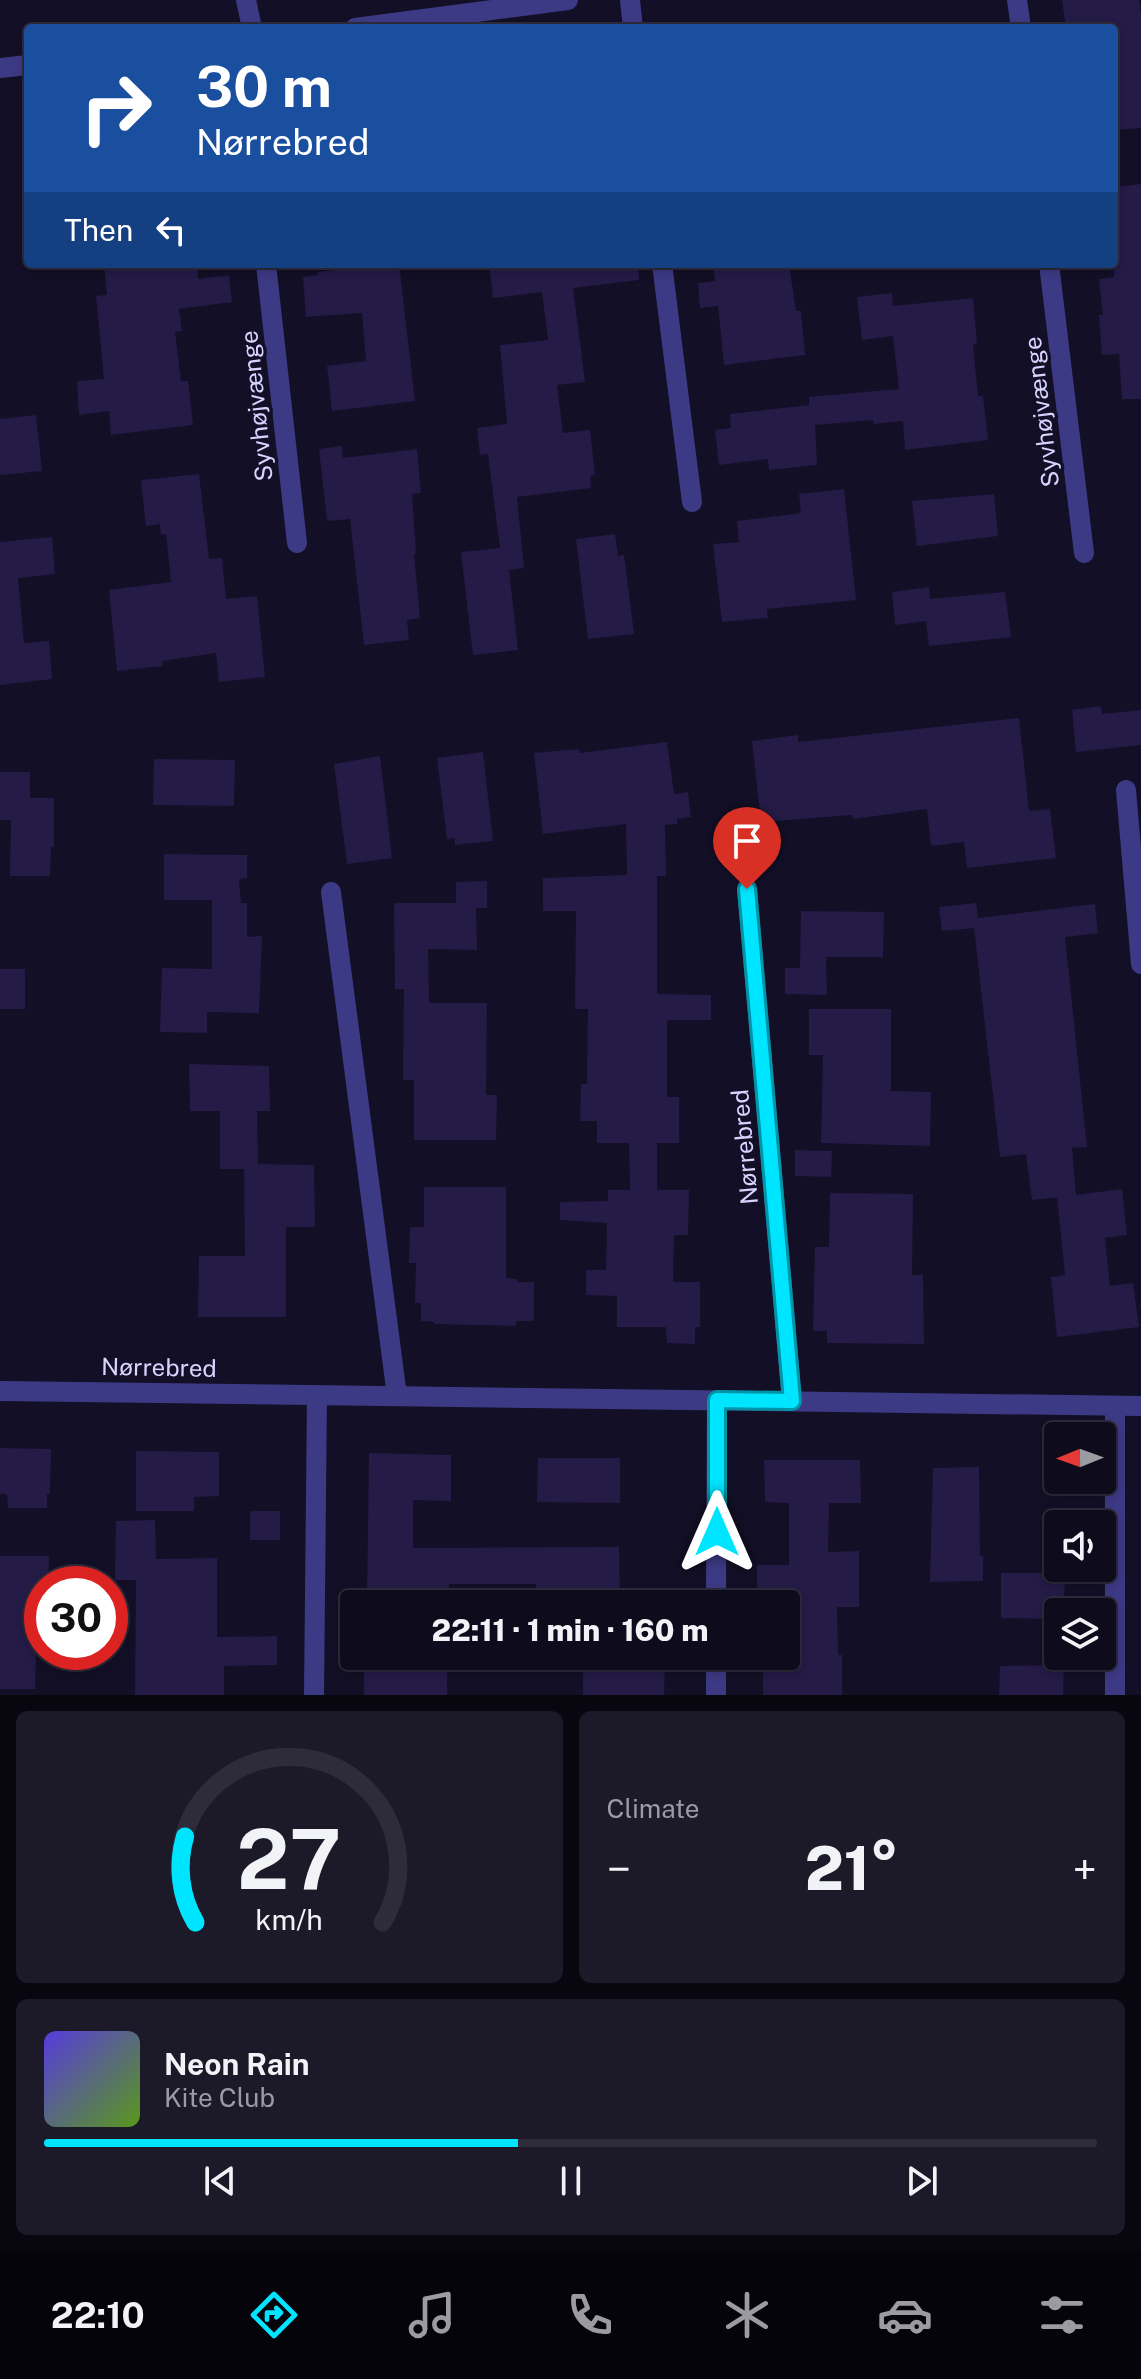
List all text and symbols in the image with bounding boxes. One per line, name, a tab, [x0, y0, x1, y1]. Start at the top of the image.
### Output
text: 30 m	[196, 54, 332, 120]
icon: right	[64, 56, 168, 160]
text: Nørrebred	[196, 121, 369, 163]
icon: left	[149, 208, 193, 252]
text: Then	[64, 212, 133, 248]
street label: Syvhøjvænge	[234, 329, 278, 483]
street label: Syvhøjvænge	[1018, 335, 1064, 489]
pin	[713, 807, 781, 889]
icon: arrive	[725, 819, 769, 863]
street label: Nørrebred	[725, 1088, 763, 1206]
street label: Nørrebred	[101, 1352, 217, 1382]
north arrow	[1044, 1422, 1116, 1494]
map controls	[1044, 1422, 1116, 1670]
position arrow	[675, 1490, 759, 1574]
button: sound	[1044, 1510, 1116, 1582]
speed limit sign: 30	[24, 1566, 128, 1670]
button: layers	[1044, 1598, 1116, 1670]
text: 22:11 · 1 min · 160 m	[432, 1612, 708, 1648]
text: Climate	[607, 1793, 700, 1824]
text: 27	[237, 1810, 342, 1908]
text: 21°	[805, 1833, 899, 1904]
text: −	[607, 1843, 631, 1895]
text: +	[1073, 1843, 1097, 1895]
text: km/h	[256, 1903, 323, 1936]
text: Neon Rain	[164, 2046, 310, 2082]
text: Kite Club	[164, 2082, 275, 2113]
icon: previous	[198, 2159, 242, 2203]
icon: pause	[549, 2159, 593, 2203]
icon: next	[900, 2159, 944, 2203]
icon: directions	[246, 2287, 302, 2343]
icon: music	[404, 2287, 460, 2343]
icon: phone	[562, 2287, 618, 2343]
icon: climate	[719, 2287, 775, 2343]
icon: car	[877, 2287, 933, 2343]
icon: filters	[1034, 2287, 1090, 2343]
text: 22:10	[51, 2294, 145, 2336]

